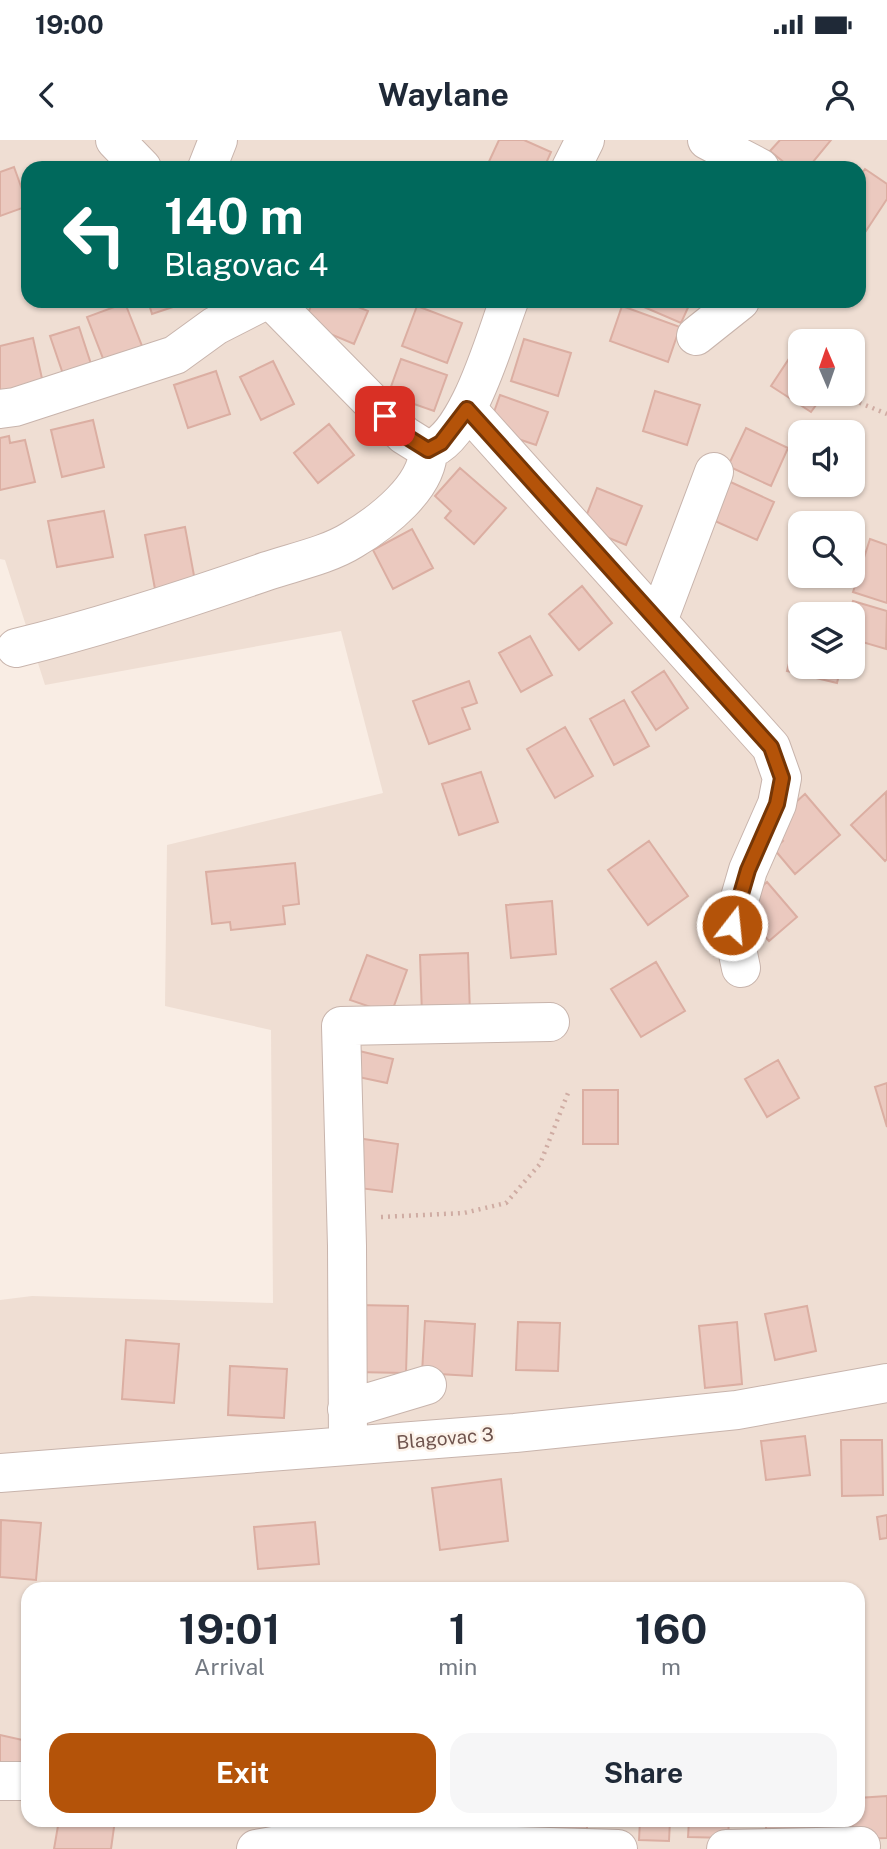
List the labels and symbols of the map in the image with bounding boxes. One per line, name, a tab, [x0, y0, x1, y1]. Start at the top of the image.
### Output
north arrow	[788, 329, 864, 406]
pin	[355, 386, 415, 446]
position arrow	[695, 888, 769, 962]
street label: Blagovac 3	[395, 1423, 495, 1453]

